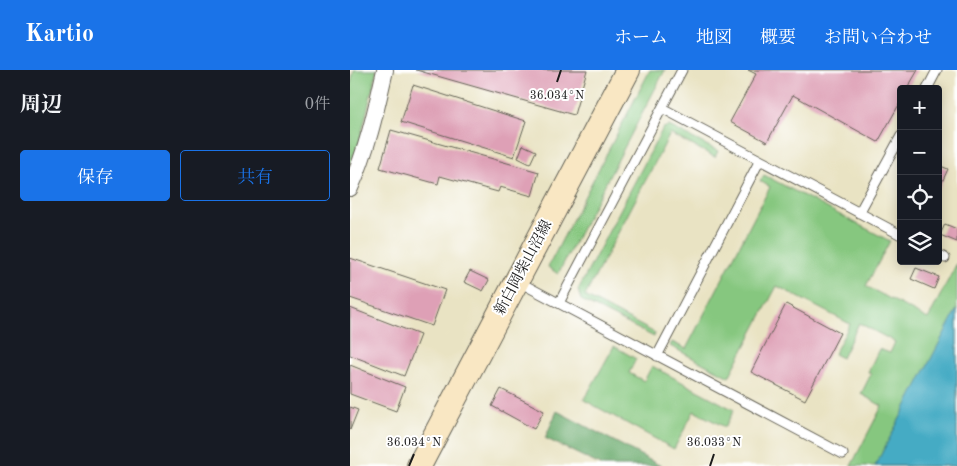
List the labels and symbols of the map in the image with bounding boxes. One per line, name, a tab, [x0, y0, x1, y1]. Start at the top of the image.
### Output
text: 36.034°N	[530, 90, 584, 102]
street label: 新白岡柴山沼線	[491, 217, 555, 318]
text: 36.034°N	[387, 437, 441, 449]
text: 36.033°N	[687, 437, 741, 449]

